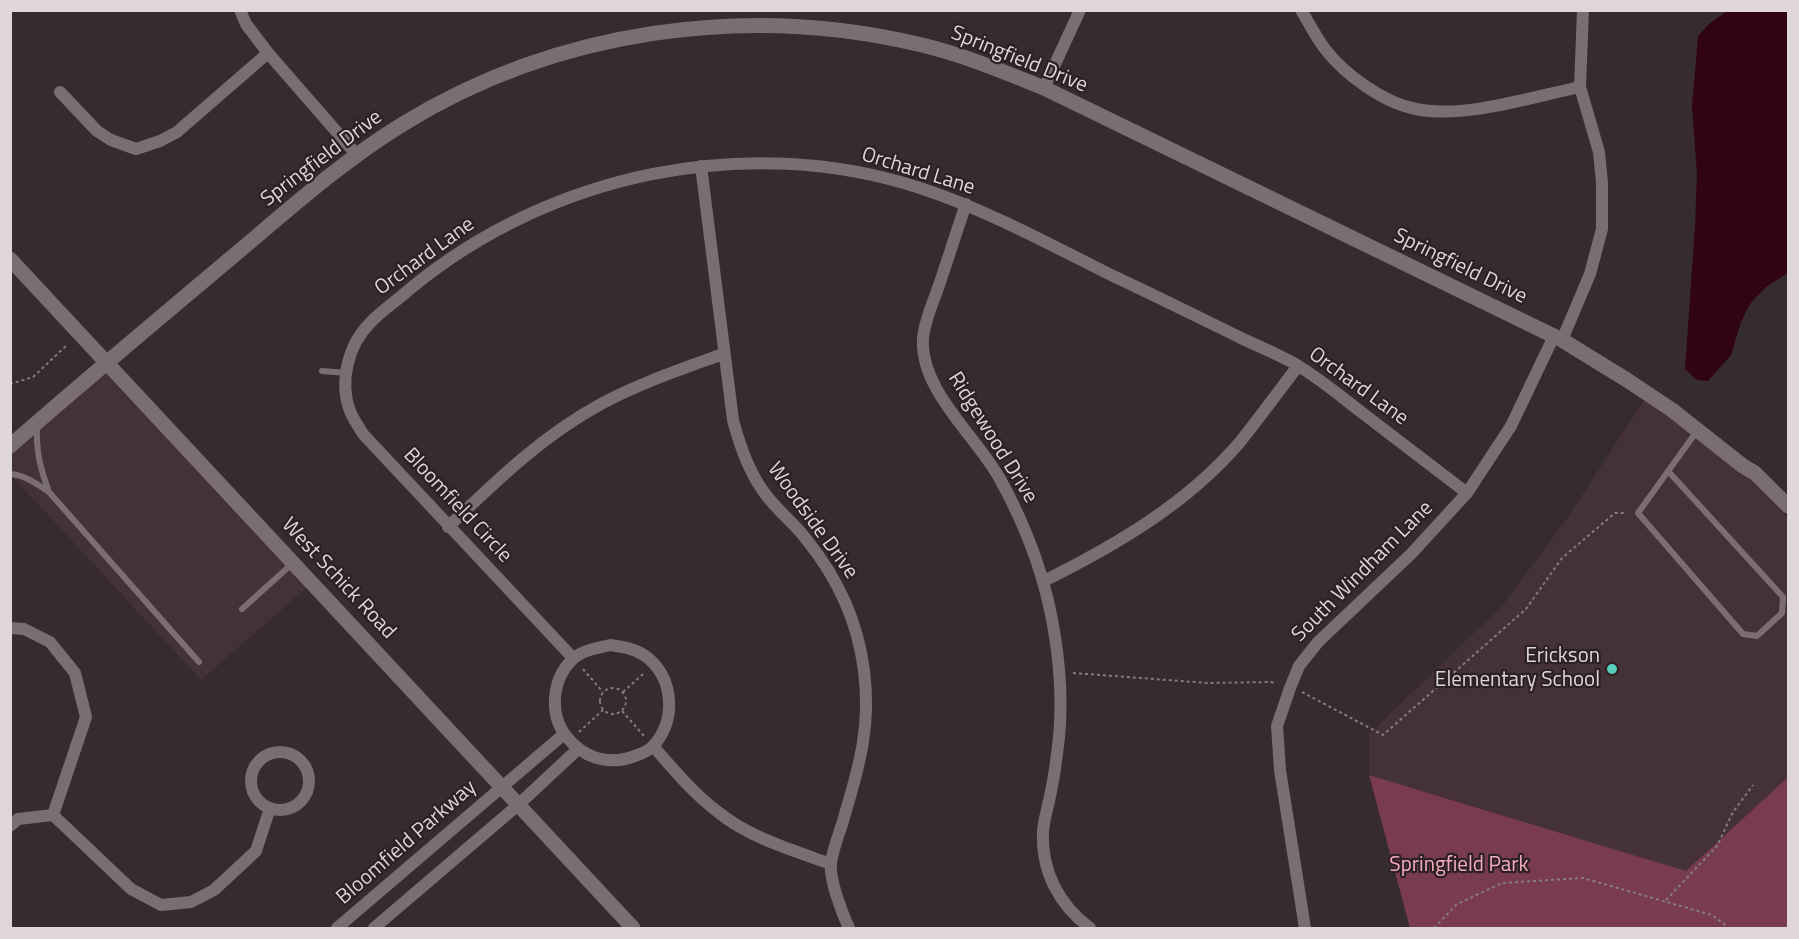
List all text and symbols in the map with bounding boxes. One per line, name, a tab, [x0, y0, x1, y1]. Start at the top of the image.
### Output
street label: Springfield Drive	[947, 21, 1091, 99]
street label: Springfield Drive	[256, 105, 388, 213]
street label: Orchard Lane	[858, 143, 978, 201]
street label: Orchard Lane	[370, 212, 480, 302]
street label: Springfield Drive	[1389, 224, 1531, 310]
street label: Orchard Lane	[1303, 342, 1413, 432]
street label: Ridgewood Drive	[942, 368, 1042, 508]
street label: Bloomfield Circle	[397, 443, 517, 569]
street label: Woodside Drive	[761, 458, 863, 584]
street label: South Windham Lane	[1287, 496, 1439, 648]
street label: West Schick Road	[276, 513, 400, 645]
place label: Erickson Elementary School	[1435, 644, 1600, 694]
marker: Erickson Elementary School	[1605, 662, 1619, 676]
street label: Bloomfield Parkway	[332, 775, 482, 911]
park label: Springfield Park	[1389, 853, 1529, 879]

